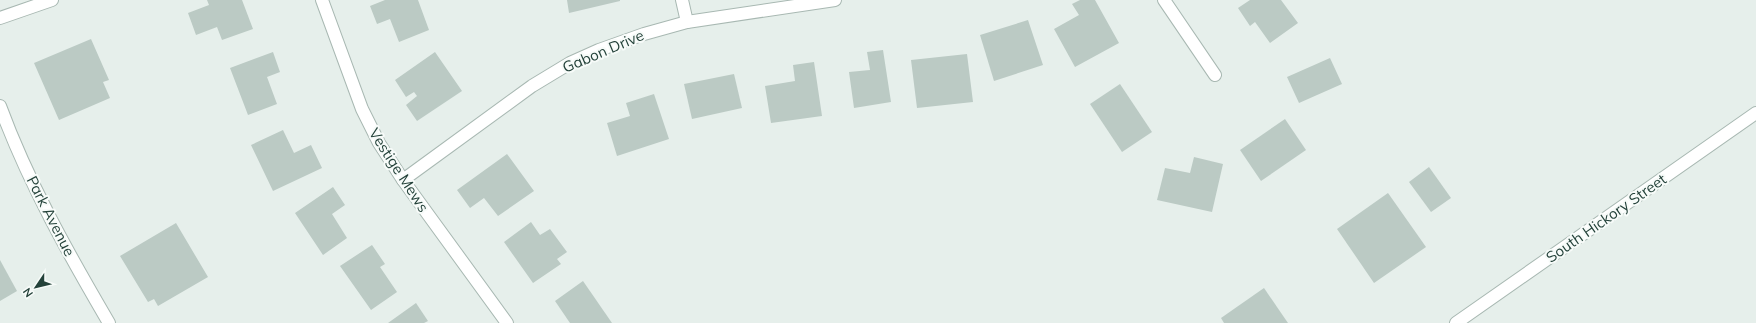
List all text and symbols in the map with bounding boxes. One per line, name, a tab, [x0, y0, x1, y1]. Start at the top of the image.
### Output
street label: Gabon Drive	[559, 25, 647, 77]
street label: Vestige Mews	[365, 124, 433, 216]
street label: South Hickory Street	[1542, 169, 1670, 267]
street label: Park Avenue	[23, 173, 79, 259]
north arrow	[16, 267, 56, 307]
text: N	[20, 285, 36, 300]

